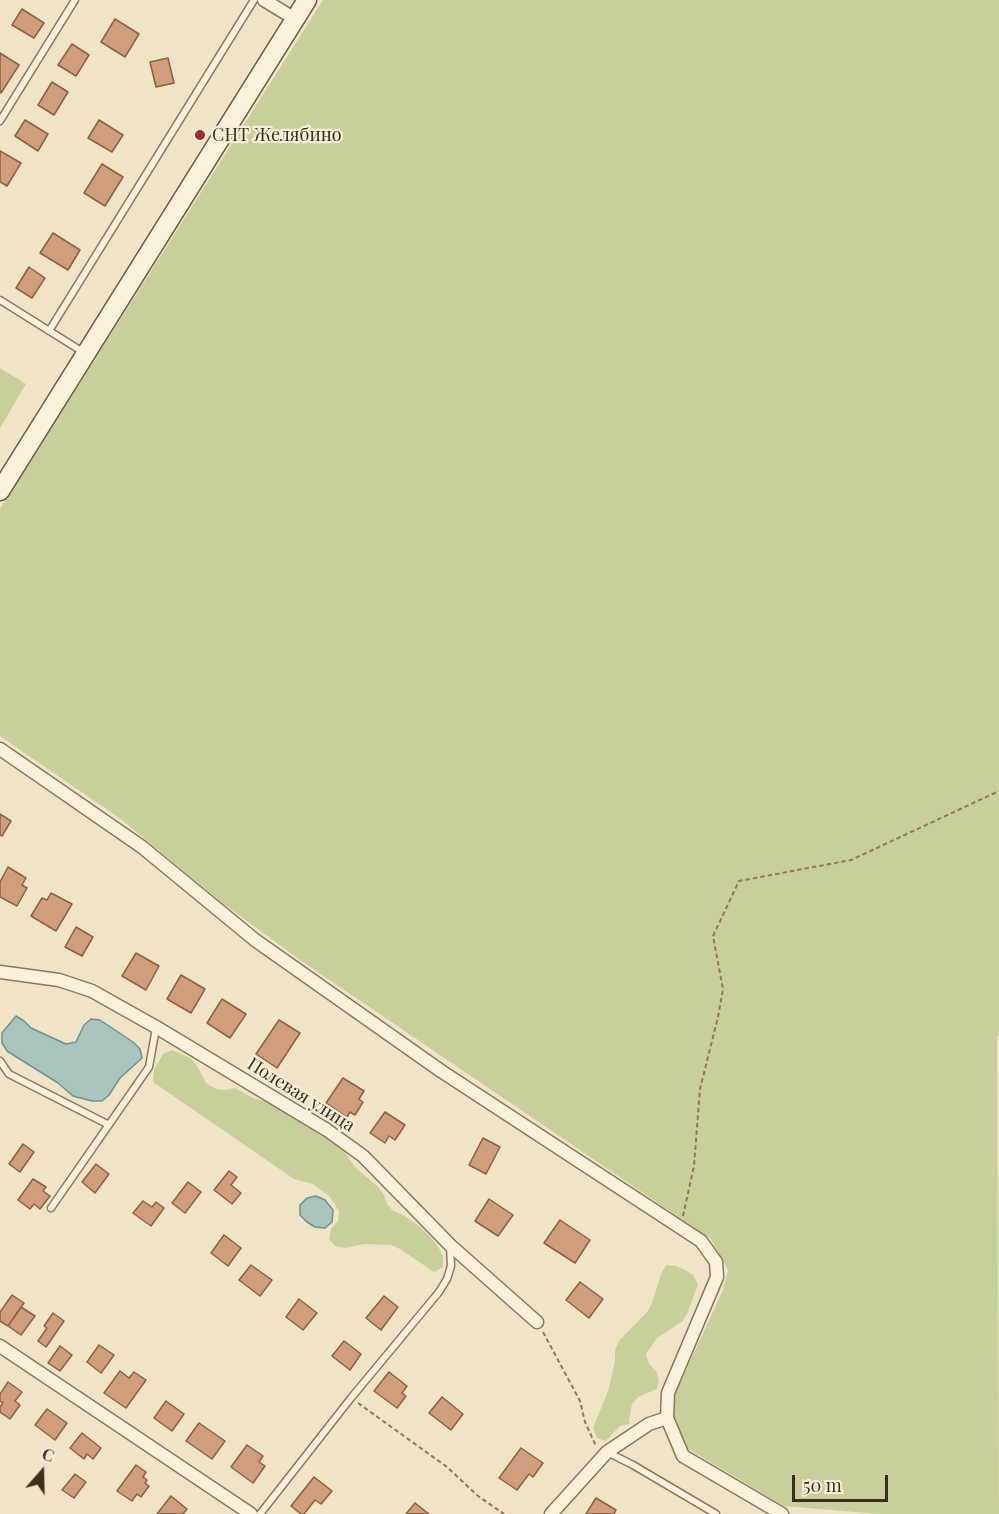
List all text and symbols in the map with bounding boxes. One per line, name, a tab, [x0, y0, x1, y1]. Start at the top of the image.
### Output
place label: СНТ Желябино	[212, 124, 342, 146]
marker: СНТ Желябино	[193, 128, 207, 142]
street label: Полевая улица	[243, 1053, 359, 1137]
north arrow	[12, 1442, 72, 1502]
text: С	[39, 1443, 57, 1466]
scale bar	[795, 1463, 891, 1501]
text: 50 m	[803, 1473, 842, 1497]

